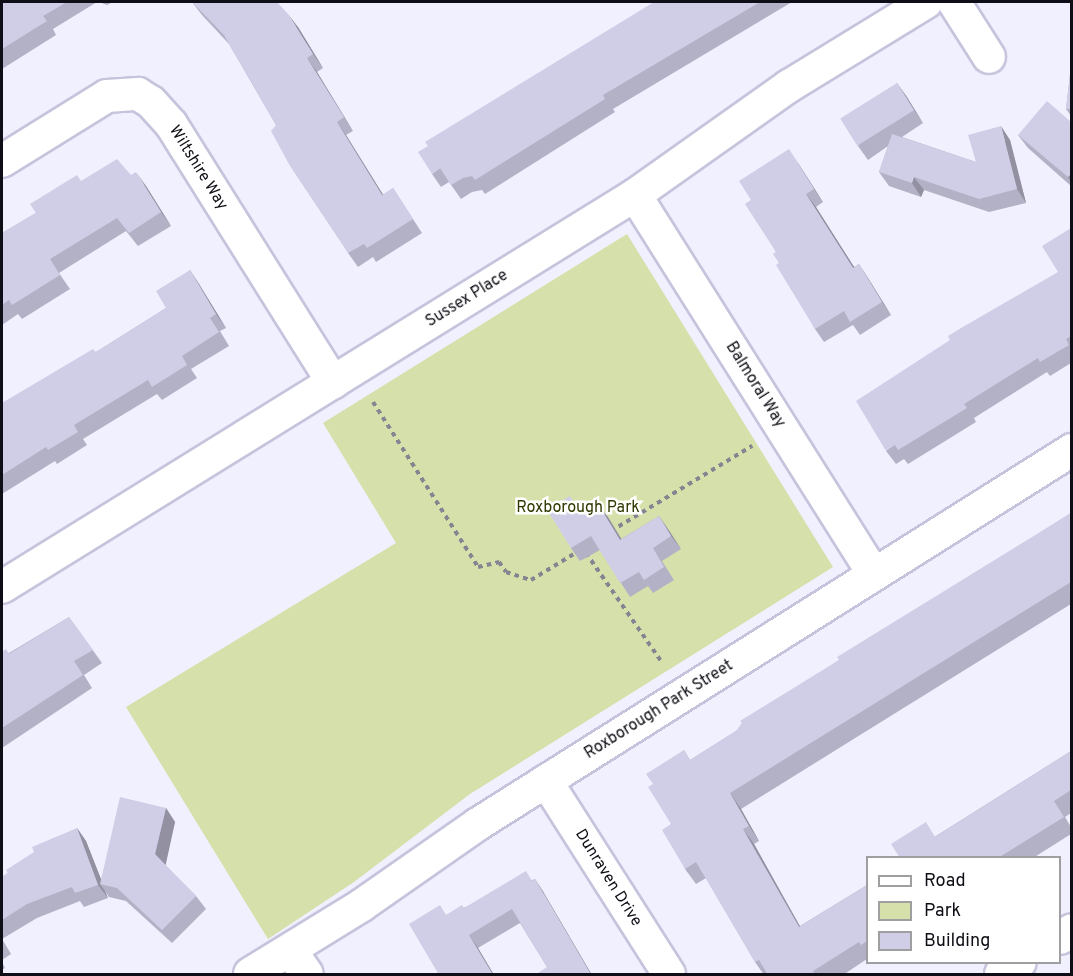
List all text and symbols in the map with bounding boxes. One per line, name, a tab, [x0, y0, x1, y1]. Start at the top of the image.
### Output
street label: Wiltshire Way	[164, 122, 232, 214]
street label: Sussex Place	[422, 266, 512, 332]
street label: Balmoral Way	[721, 338, 789, 432]
park label: Roxborough Park	[516, 498, 640, 518]
street label: Roxborough Park Street	[581, 656, 737, 764]
street label: Dunraven Drive	[570, 826, 646, 930]
legend	[866, 856, 1061, 964]
text: Road	[924, 870, 966, 893]
text: Park	[924, 900, 961, 923]
text: Building	[924, 930, 990, 953]

